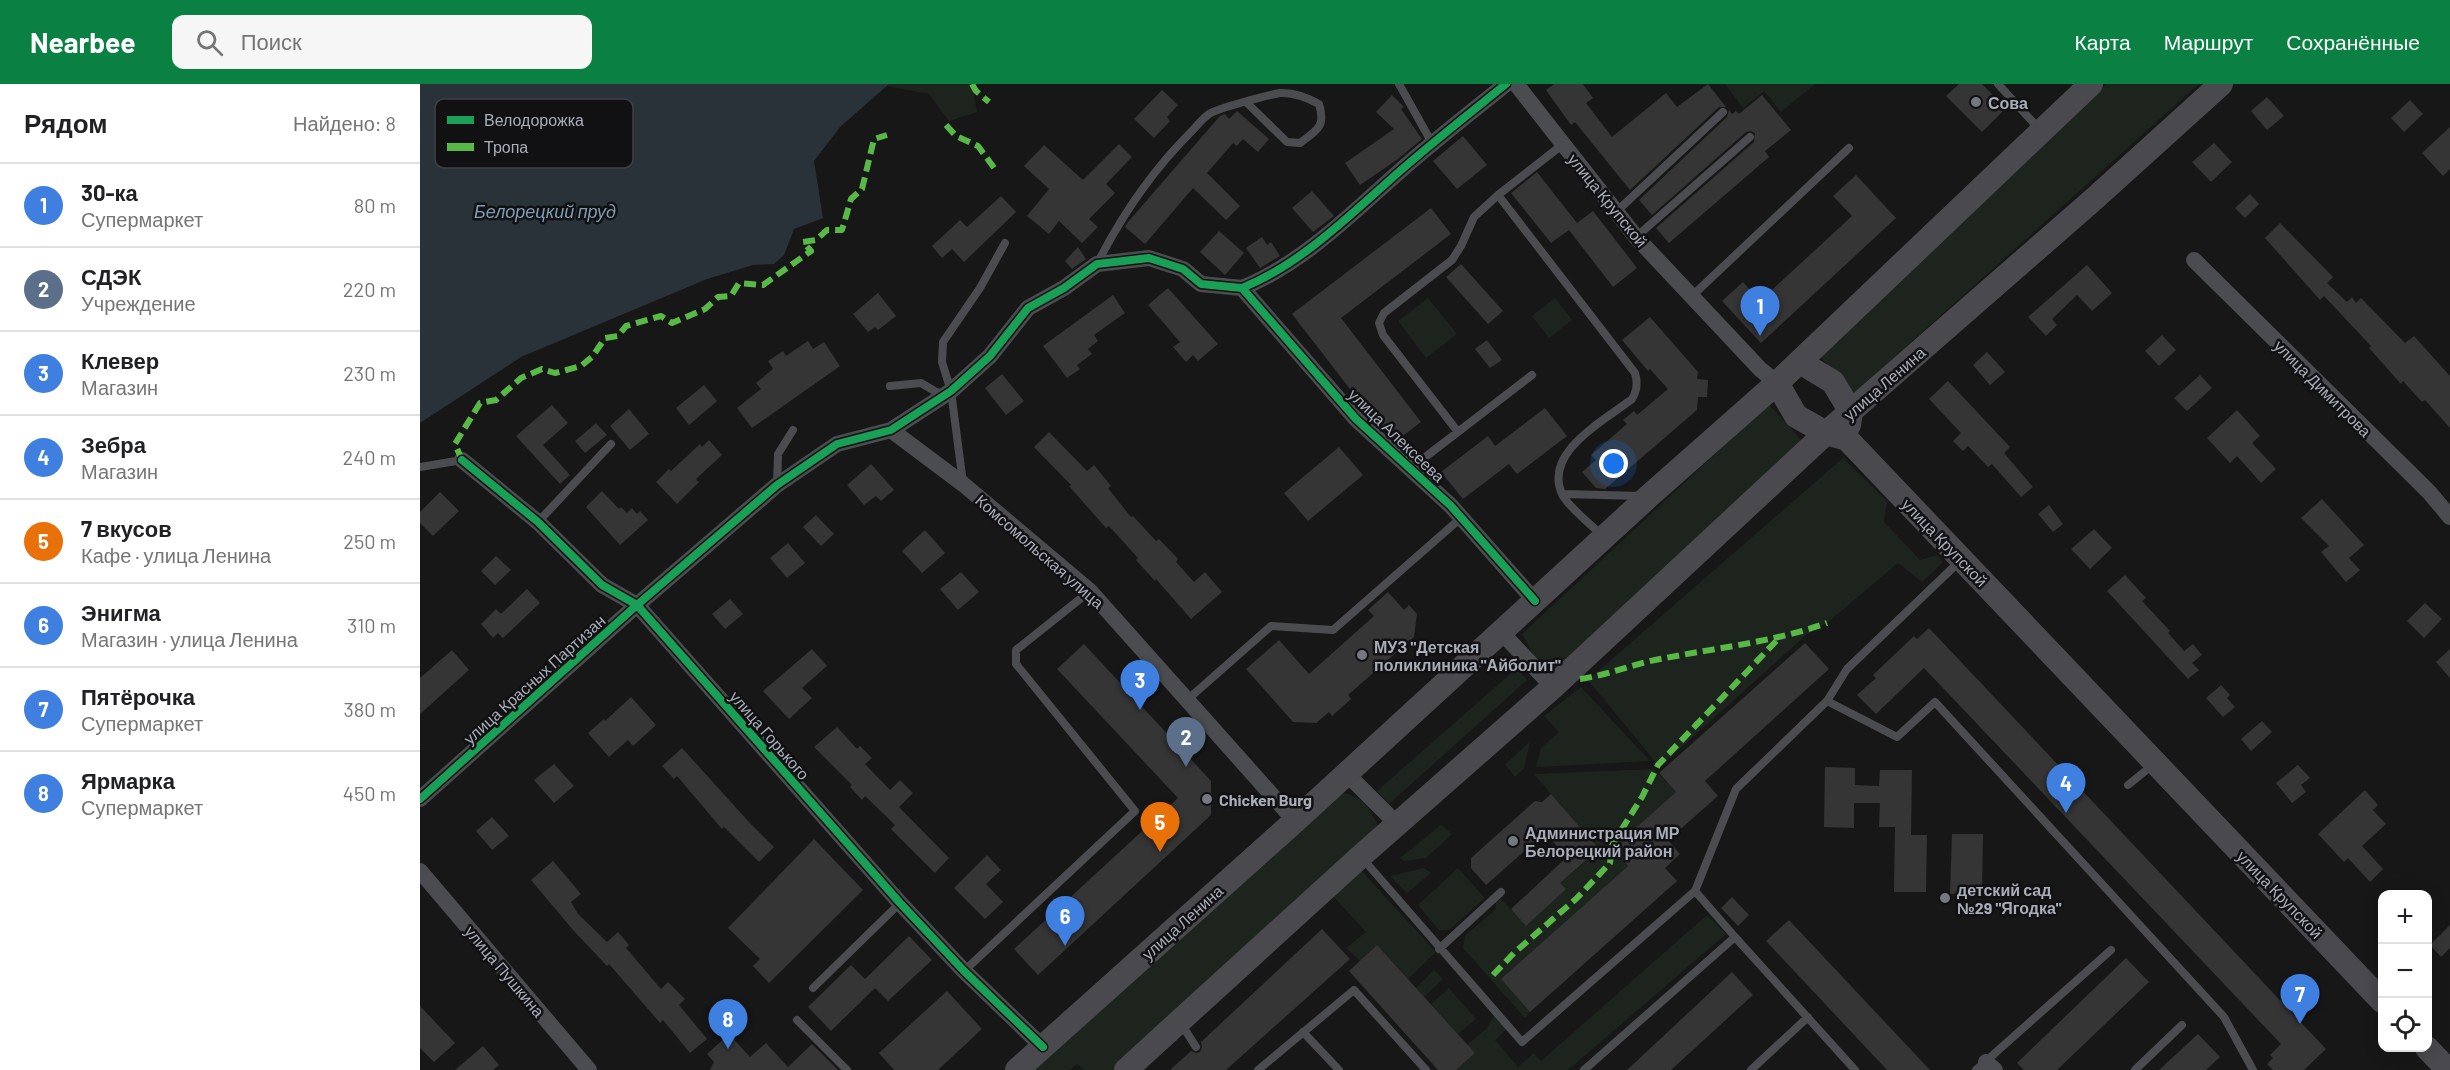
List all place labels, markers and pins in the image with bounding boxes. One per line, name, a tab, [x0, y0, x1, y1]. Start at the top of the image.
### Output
place label: Сова	[1988, 93, 2028, 112]
marker: Сова	[1969, 95, 1983, 109]
pin: 1	[1740, 286, 1780, 336]
place label: МУЗ "Детская поликлиника "Айболит"	[1374, 637, 1561, 674]
marker: МУЗ "Детская поликлиника "Айболит"	[1355, 648, 1369, 662]
pin: 3	[1120, 660, 1160, 710]
pin: 2	[1166, 718, 1206, 767]
pin: 4	[2046, 764, 2086, 813]
place label: Chicken Burg	[1219, 790, 1312, 809]
marker: Chicken Burg	[1200, 792, 1214, 806]
pin: 5	[1140, 802, 1180, 852]
place label: Администрация МР Белорецкий район	[1525, 823, 1680, 860]
marker: Администрация МР Белорецкий район	[1506, 834, 1520, 848]
place label: детский сад №29 "Ягодка"	[1957, 880, 2062, 917]
marker: детский сад №29 "Ягодка"	[1938, 891, 1952, 905]
pin: 6	[1046, 896, 1084, 946]
pin: 7	[2280, 974, 2320, 1024]
pin: 8	[708, 1000, 748, 1049]

